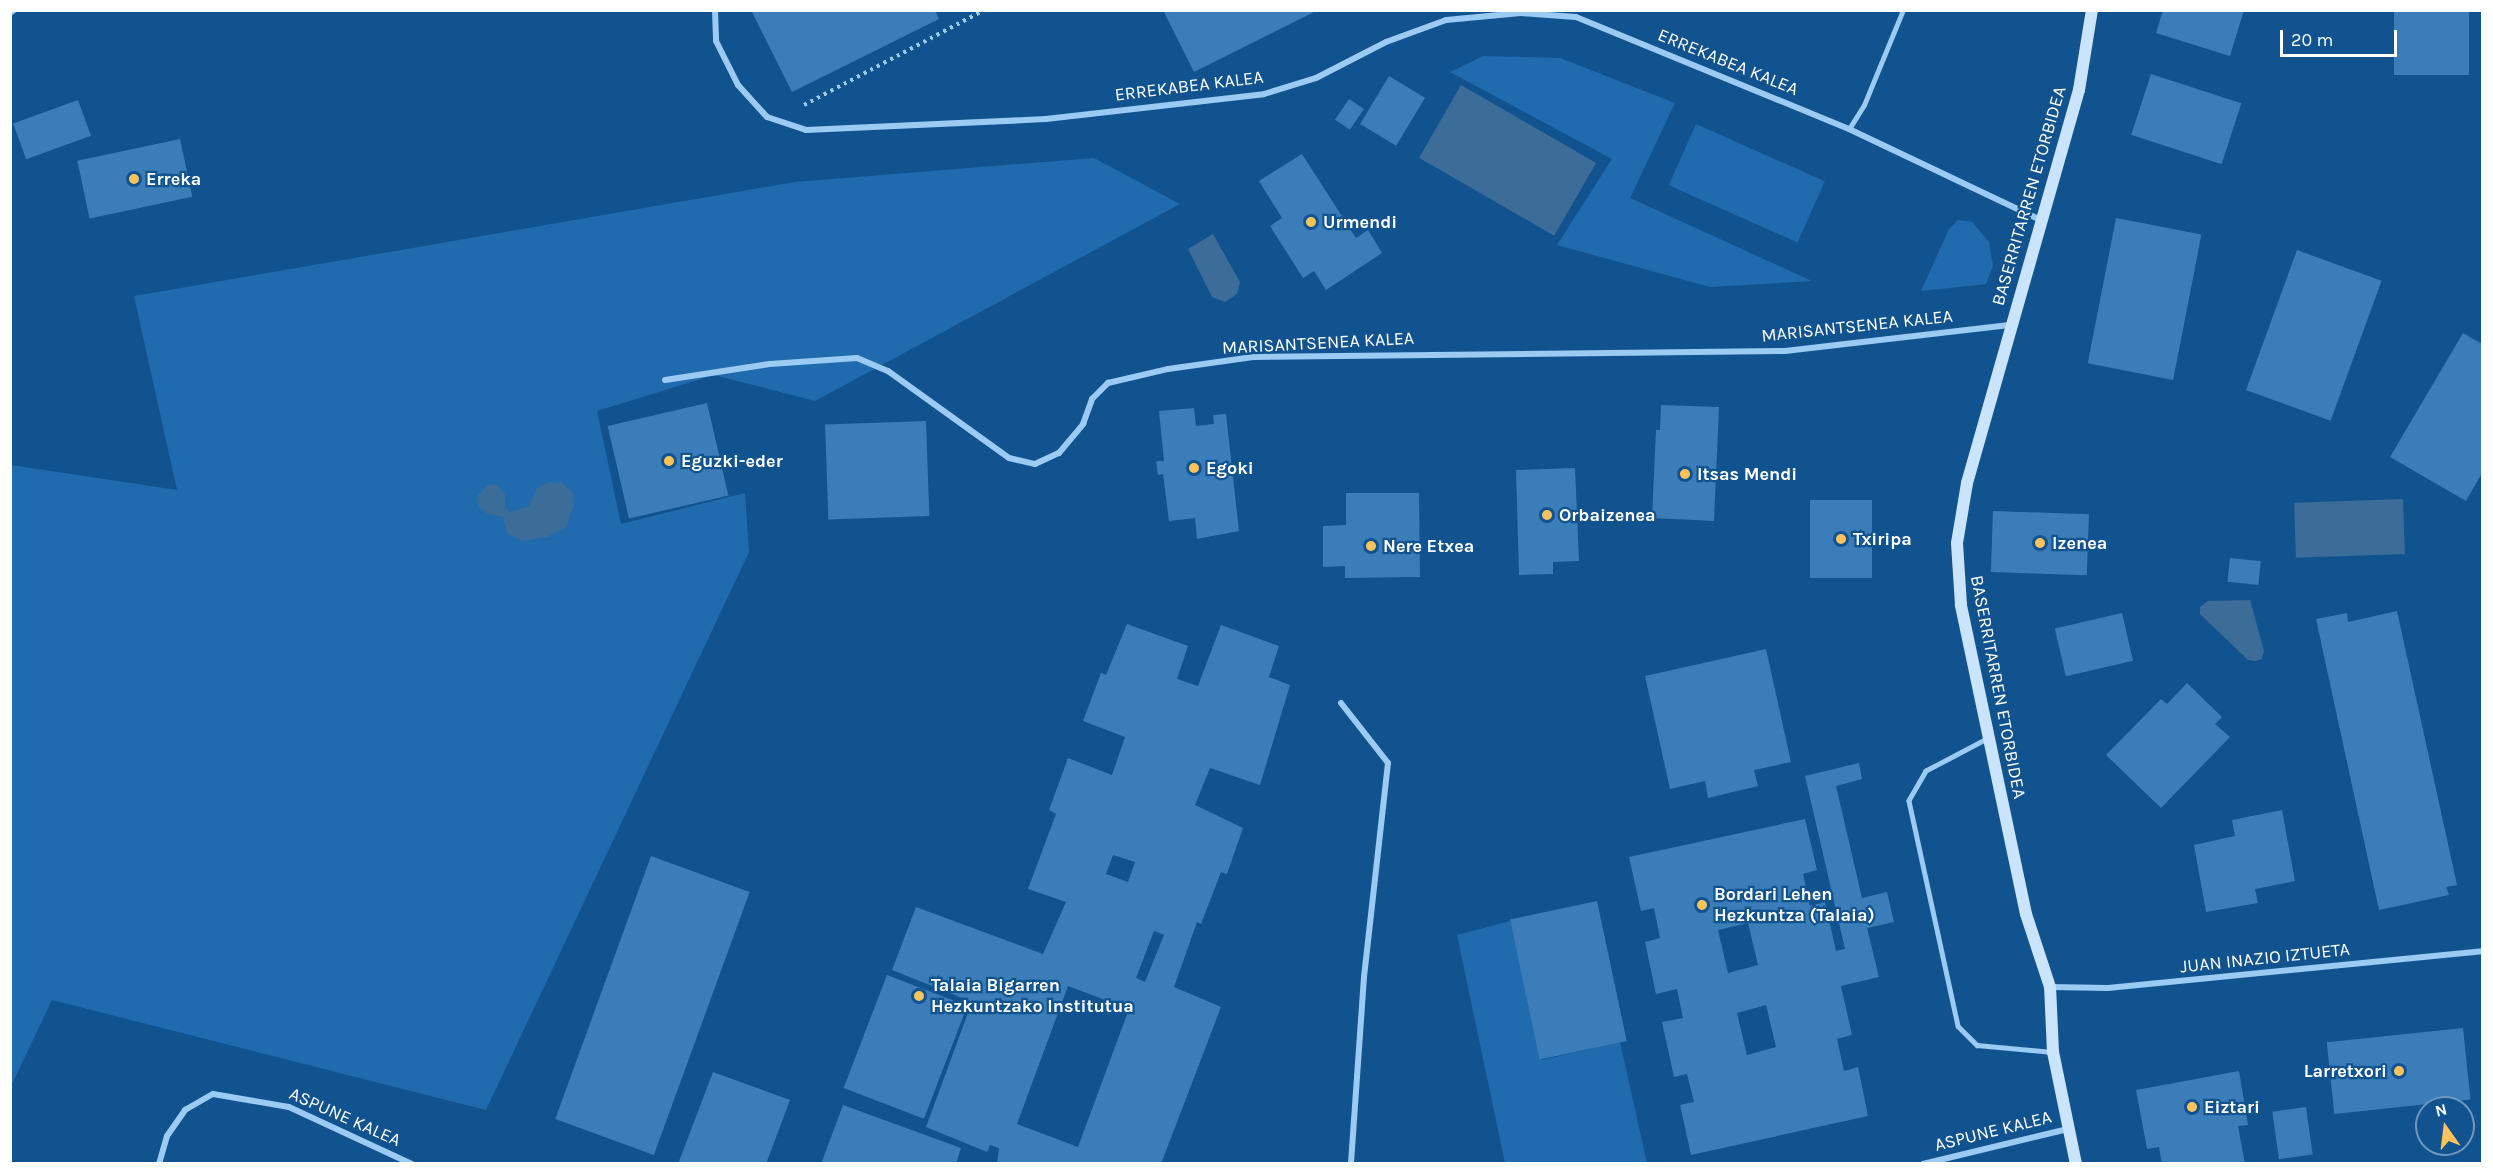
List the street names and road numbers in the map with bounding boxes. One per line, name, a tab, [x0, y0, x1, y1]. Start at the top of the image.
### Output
street label: ERREKABEA KALEA	[1655, 24, 1801, 100]
street label: ERREKABEA KALEA	[1113, 66, 1265, 106]
street label: BASERRITARREN ETORBIDEA	[1987, 84, 2071, 308]
street label: MARISANTSENEA KALEA	[1760, 305, 1954, 347]
street label: MARISANTSENEA KALEA	[1221, 327, 1415, 359]
street label: BASERRITARREN ETORBIDEA	[1966, 573, 2030, 801]
street label: JUAN INAZIO IZTUETA	[2179, 938, 2351, 978]
street label: ASPUNE KALEA	[286, 1083, 404, 1151]
street label: ASPUNE KALEA	[1932, 1106, 2054, 1156]

